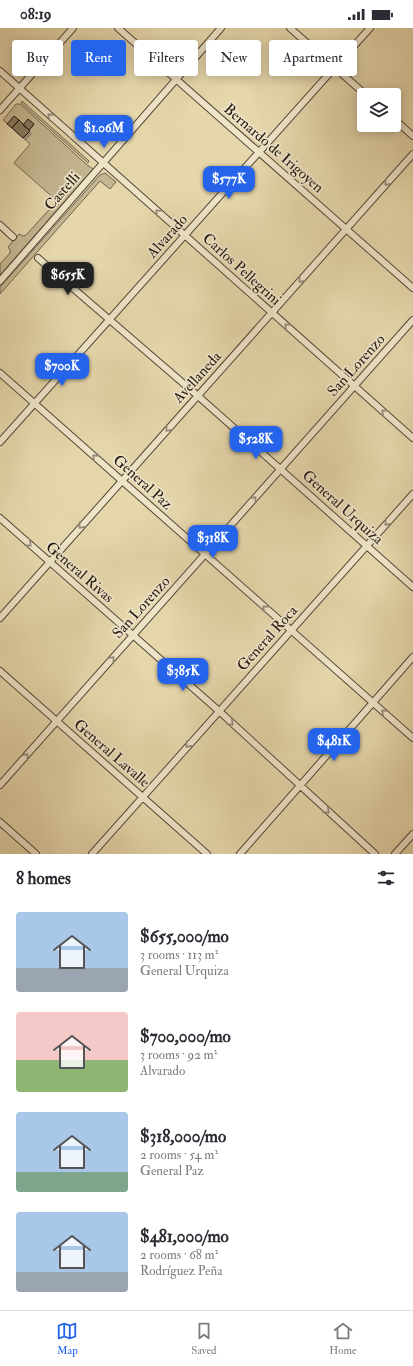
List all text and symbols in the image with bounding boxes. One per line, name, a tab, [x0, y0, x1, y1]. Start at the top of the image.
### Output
text: 08:19	[20, 5, 51, 24]
chip: Buy	[12, 40, 63, 76]
chip: Rent	[71, 40, 126, 76]
chip: Filters	[134, 40, 198, 76]
chip: New	[206, 40, 261, 76]
chip: Apartment	[269, 40, 357, 76]
map controls	[357, 88, 401, 132]
button: layers	[357, 88, 401, 132]
street label: Bernardo de Irigoyen	[220, 100, 328, 197]
one-way arrow	[48, 114, 55, 121]
pin: $1.06M	[71, 115, 137, 149]
text: $1.06M	[84, 120, 124, 136]
pin: $577K	[201, 166, 257, 200]
street label: Castelli	[40, 168, 84, 215]
text: $577K	[212, 171, 246, 187]
one-way arrow	[385, 178, 392, 185]
one-way arrow	[155, 209, 163, 216]
street label: Alvarado	[142, 211, 192, 263]
street label: Carlos Pellegrini	[198, 229, 285, 310]
pin: $655K	[40, 262, 96, 296]
text: $655K	[51, 267, 85, 283]
one-way arrow	[298, 275, 305, 283]
one-way arrow	[284, 323, 291, 330]
street label: San Lorenzo	[323, 330, 389, 401]
street label: Avellaneda	[169, 347, 226, 408]
pin: $700K	[34, 353, 90, 387]
text: $700K	[44, 358, 80, 374]
one-way arrow	[381, 409, 389, 417]
one-way arrow	[166, 425, 173, 432]
pin: $528K	[228, 426, 284, 460]
text: $528K	[239, 431, 273, 447]
street label: General Paz	[109, 451, 176, 514]
one-way arrow	[92, 454, 99, 461]
street label: General Urquiza	[298, 466, 388, 549]
one-way arrow	[250, 496, 257, 504]
one-way arrow	[384, 518, 392, 526]
one-way arrow	[79, 522, 86, 529]
pin: $318K	[185, 525, 241, 559]
text: $318K	[197, 530, 229, 546]
street label: General Rivas	[42, 538, 118, 607]
one-way arrow	[24, 539, 32, 547]
street label: San Lorenzo	[108, 572, 174, 643]
street label: General Roca	[233, 601, 302, 675]
one-way arrow	[263, 605, 270, 612]
one-way arrow	[107, 656, 115, 664]
pin: $385K	[155, 658, 211, 692]
text: $385K	[166, 663, 200, 679]
one-way arrow	[381, 710, 389, 717]
street label: General Lavalle	[70, 715, 154, 792]
one-way arrow	[226, 718, 234, 726]
pin: $481K	[306, 728, 362, 762]
text: $481K	[317, 733, 351, 749]
one-way arrow	[186, 740, 193, 748]
one-way arrow	[21, 754, 28, 761]
one-way arrow	[323, 806, 330, 813]
icon: filters	[375, 867, 397, 889]
text: 8 homes	[16, 868, 71, 889]
text: $655,000/mo	[140, 926, 229, 947]
icon: home	[48, 928, 96, 976]
text: 3 rooms · 113 m²	[140, 947, 218, 963]
text: General Urquiza	[140, 963, 229, 979]
text: $700,000/mo	[140, 1026, 231, 1047]
icon: home	[48, 1028, 96, 1076]
text: 3 rooms · 92 m²	[140, 1047, 217, 1063]
text: Alvarado	[140, 1063, 185, 1079]
text: $318,000/mo	[140, 1126, 226, 1147]
icon: home	[48, 1128, 96, 1176]
text: 2 rooms · 54 m²	[140, 1147, 218, 1163]
text: General Paz	[140, 1163, 204, 1179]
text: $481,000/mo	[140, 1226, 229, 1247]
icon: home	[48, 1228, 96, 1276]
text: 2 rooms · 68 m²	[140, 1247, 218, 1263]
text: Rodríguez Peña	[140, 1263, 223, 1279]
tab: Map	[56, 1320, 78, 1357]
tab: Saved	[191, 1320, 216, 1357]
tab: Home	[329, 1320, 357, 1357]

